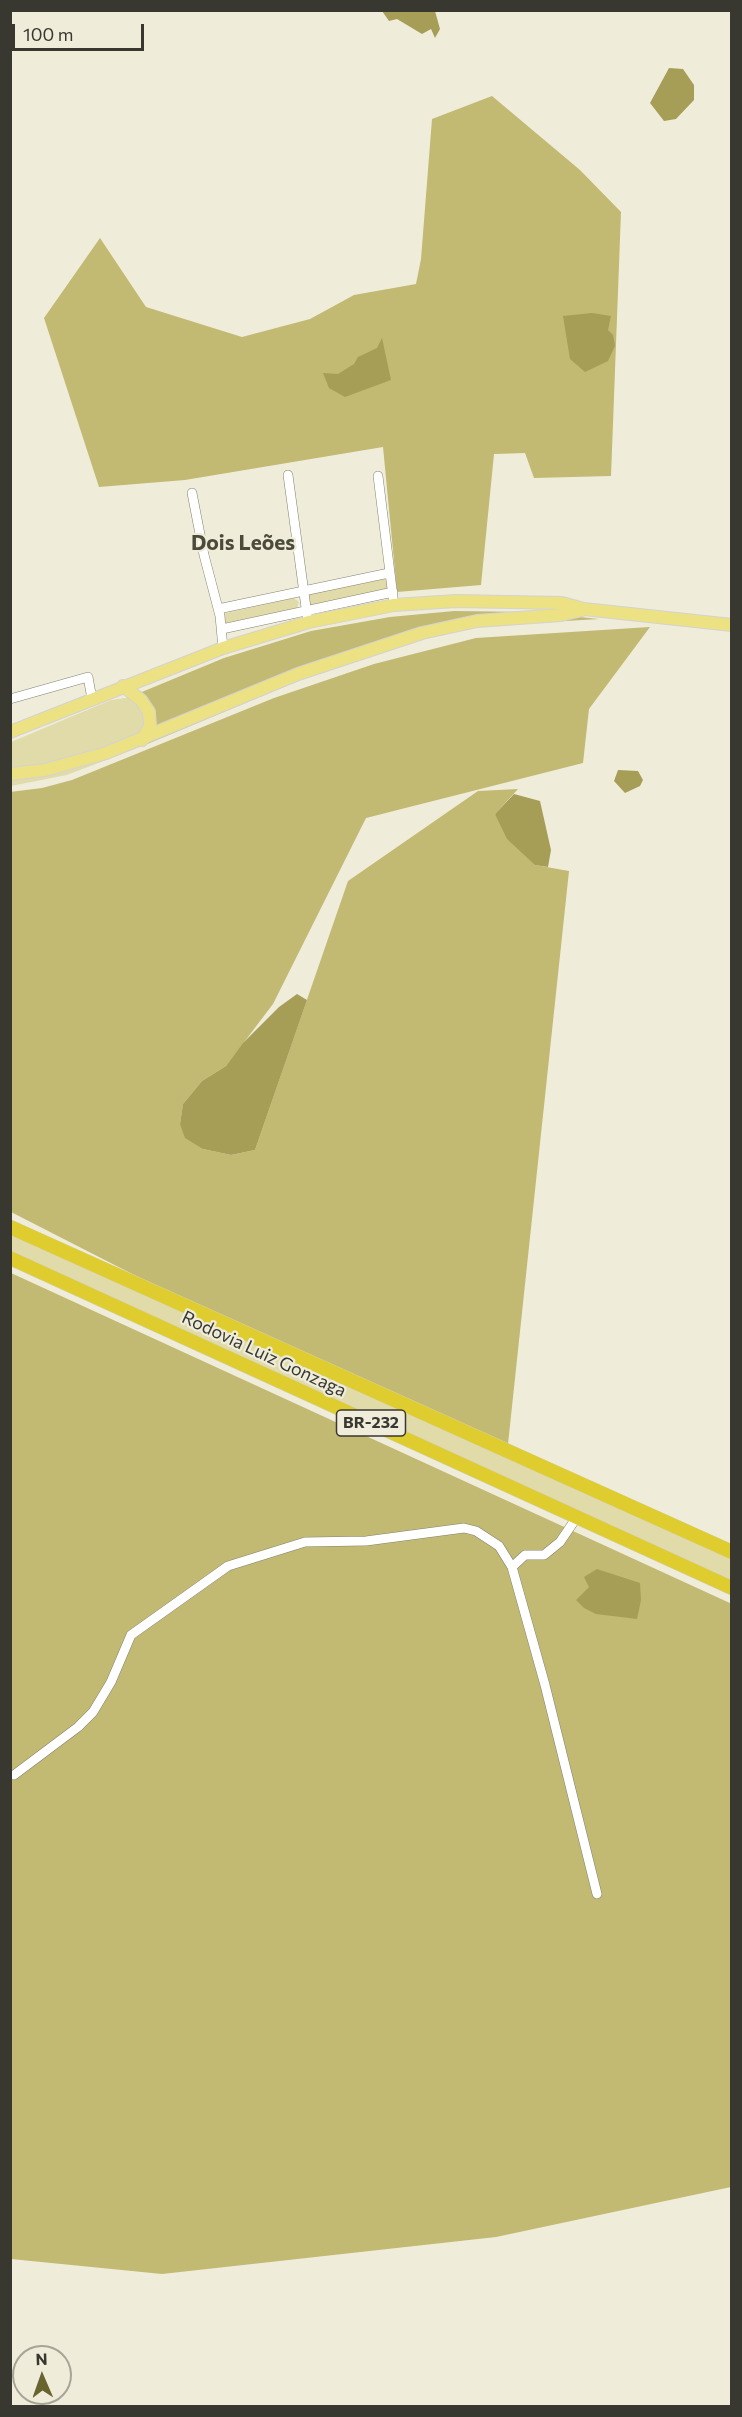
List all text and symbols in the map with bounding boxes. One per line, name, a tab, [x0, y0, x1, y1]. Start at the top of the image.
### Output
scale bar	[15, 12, 147, 50]
text: 100 m	[23, 23, 73, 45]
district label: Dois Leões	[191, 530, 295, 556]
street label: Rodovia Luiz Gonzaga	[178, 1306, 350, 1402]
road number: BR-232	[336, 1410, 406, 1436]
north arrow	[12, 2345, 72, 2405]
text: N	[35, 2349, 48, 2368]

